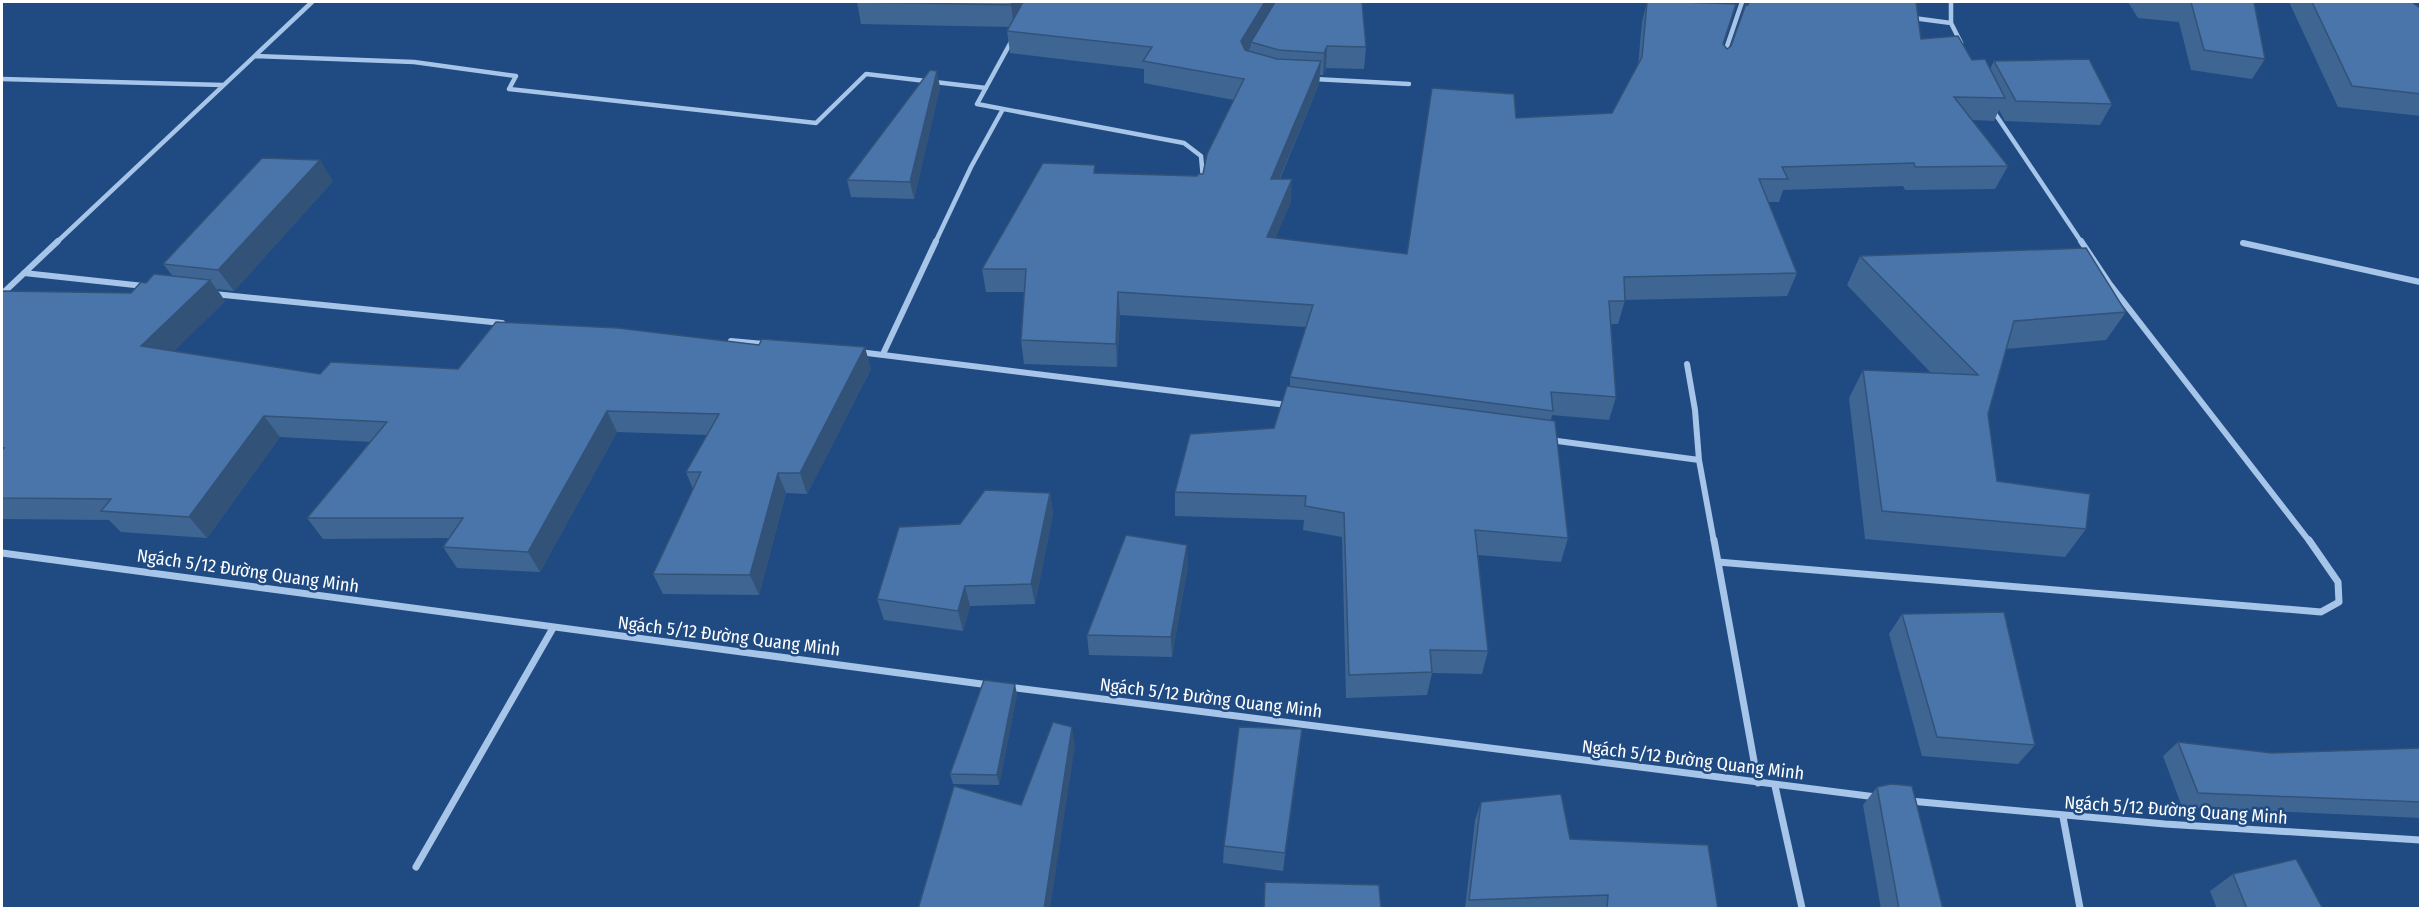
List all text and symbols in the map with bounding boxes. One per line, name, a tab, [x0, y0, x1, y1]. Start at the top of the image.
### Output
street label: Ngách 5/12 Đường Quang Minh	[136, 545, 360, 597]
street label: Ngách 5/12 Đường Quang Minh	[617, 611, 841, 661]
street label: Ngách 5/12 Đường Quang Minh	[1099, 673, 1323, 723]
street label: Ngách 5/12 Đường Quang Minh	[1581, 735, 1805, 785]
street label: Ngách 5/12 Đường Quang Minh	[2064, 791, 2288, 829]

